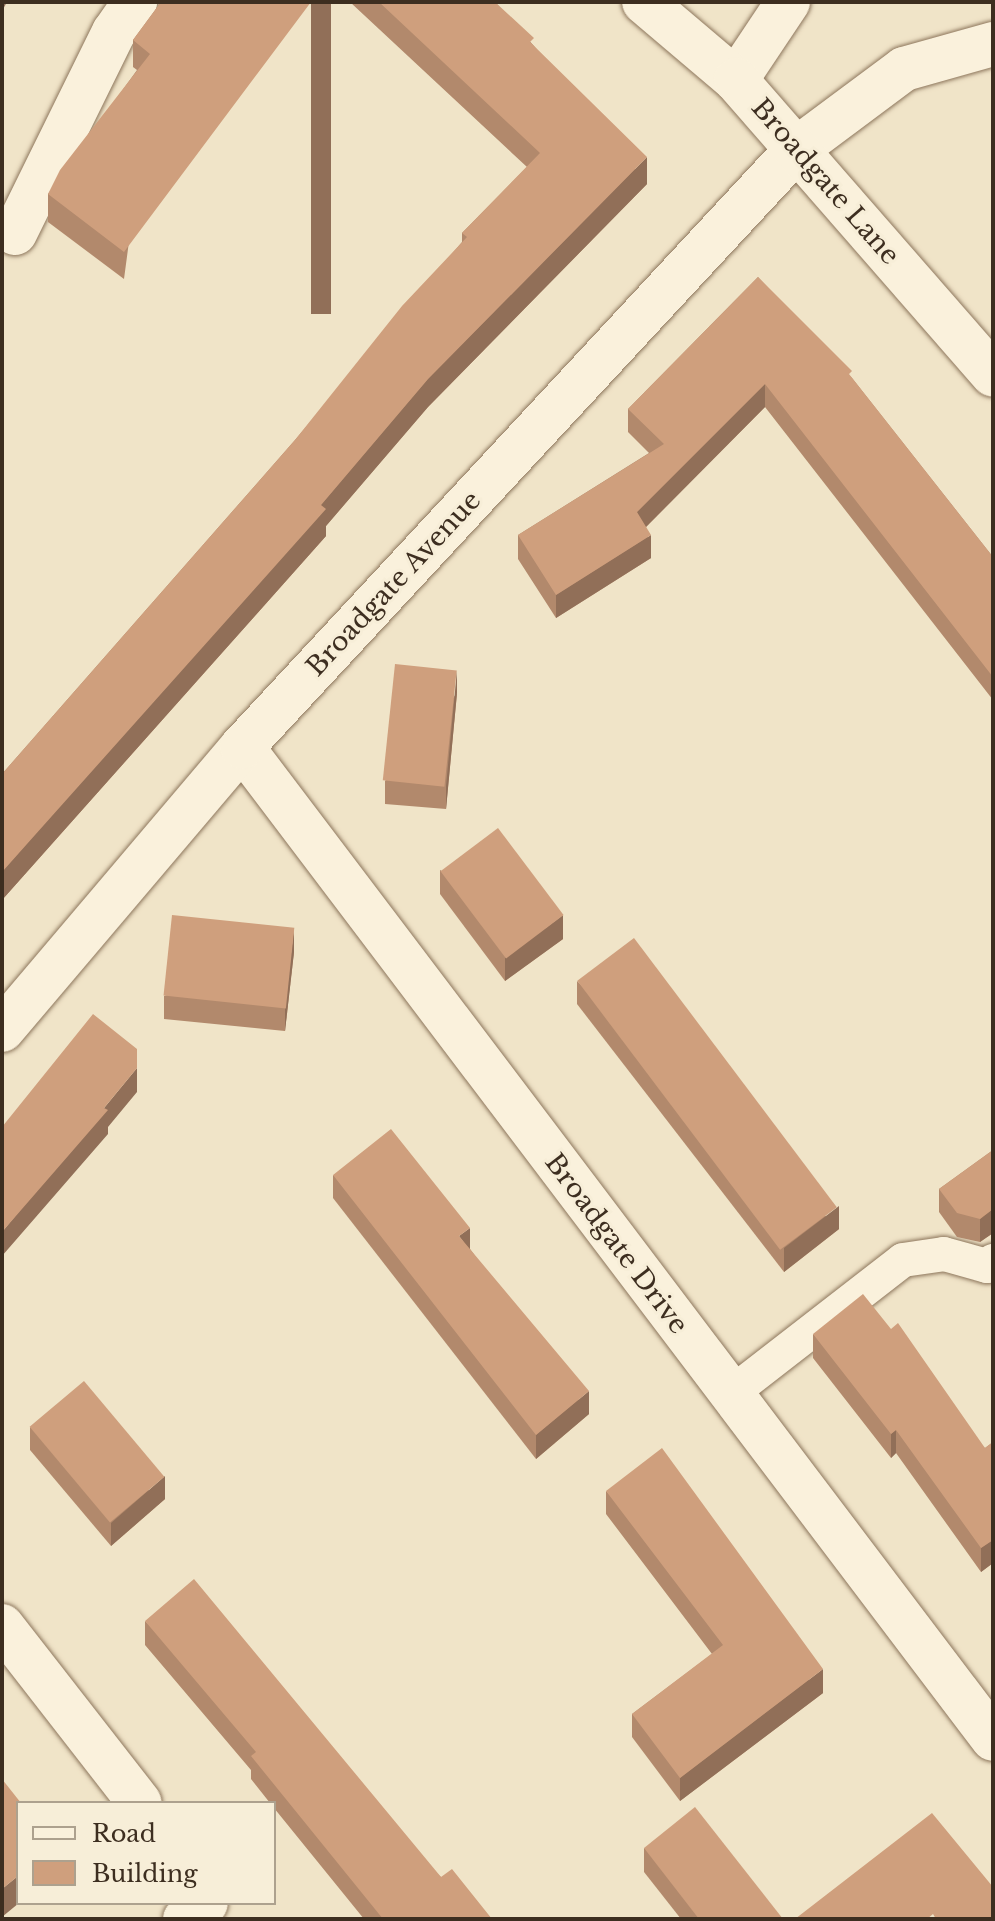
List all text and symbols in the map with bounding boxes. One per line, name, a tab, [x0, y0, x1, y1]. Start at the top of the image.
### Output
street label: Broadgate Lane	[745, 93, 905, 271]
street label: Broadgate Avenue	[300, 485, 488, 683]
street label: Broadgate Drive	[538, 1148, 694, 1340]
legend	[16, 1801, 276, 1905]
text: Road	[92, 1819, 156, 1848]
text: Building	[92, 1859, 198, 1888]

